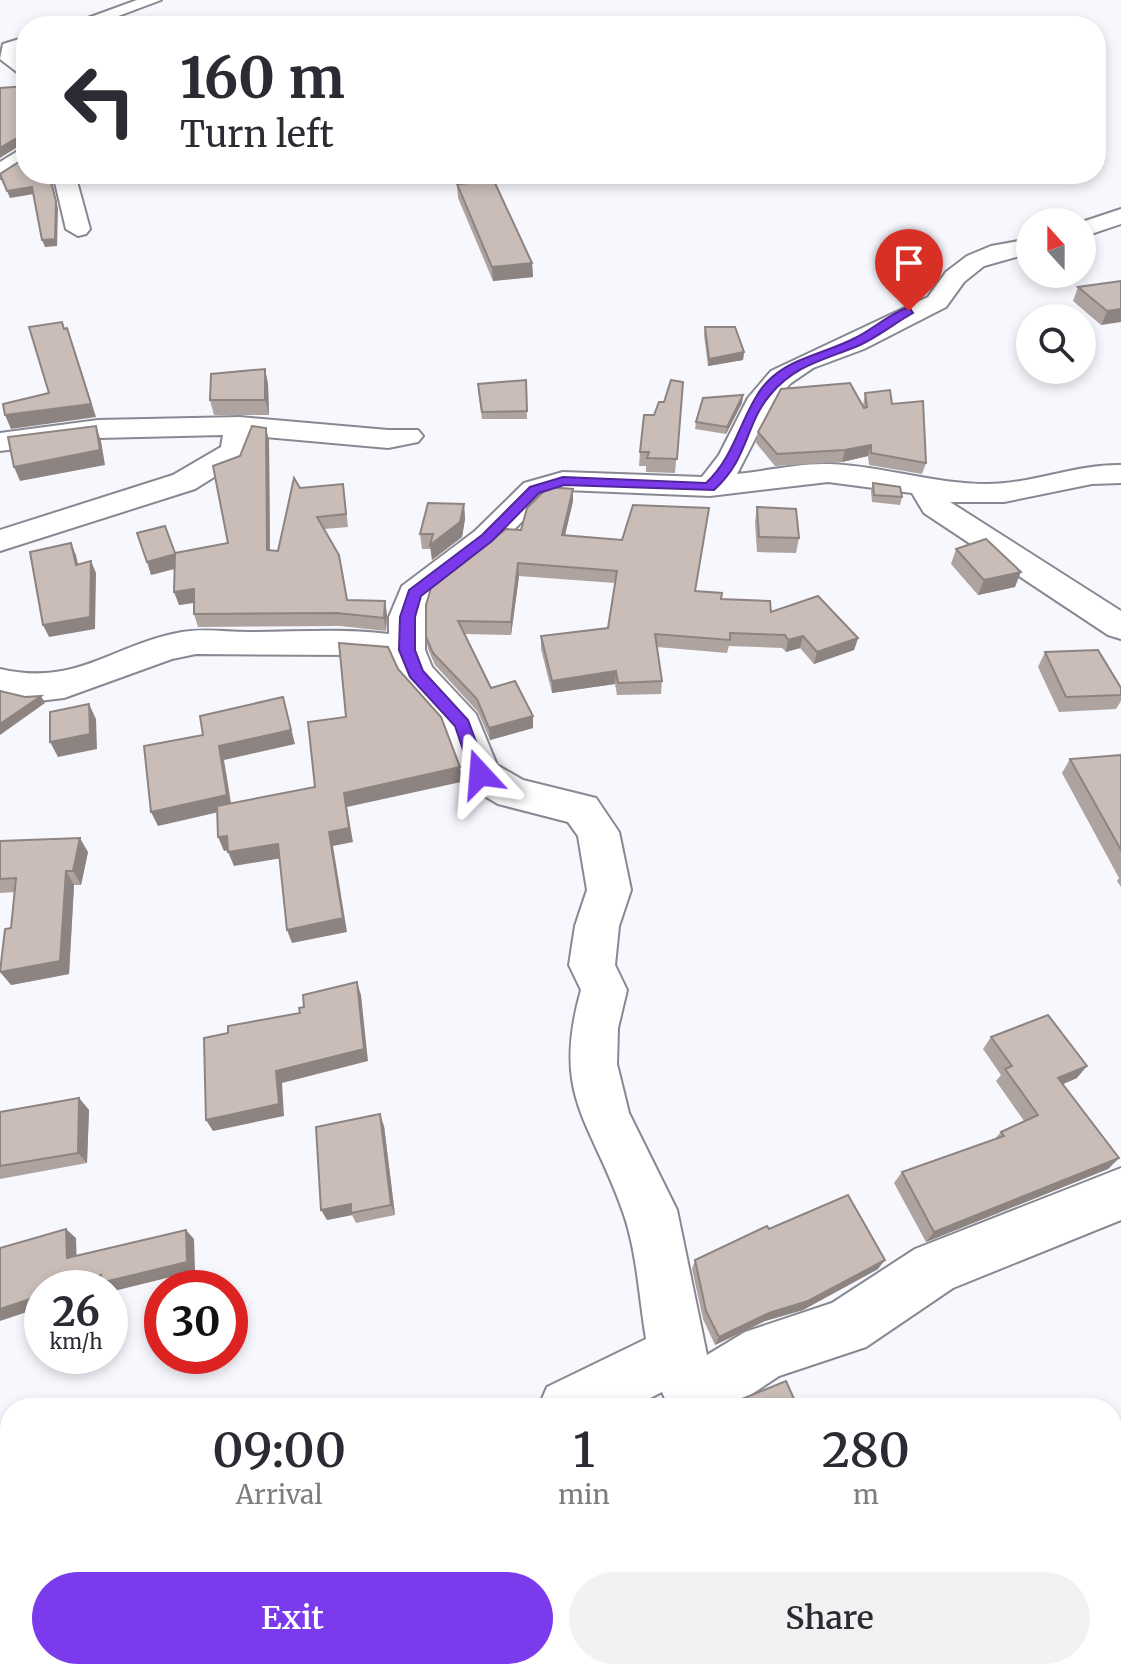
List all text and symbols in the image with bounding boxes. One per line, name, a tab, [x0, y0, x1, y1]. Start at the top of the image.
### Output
text: 160 m	[180, 43, 345, 113]
icon: left	[48, 48, 152, 152]
text: Turn left	[180, 112, 334, 157]
north arrow	[1016, 208, 1096, 288]
map controls	[1016, 208, 1096, 384]
pin	[875, 229, 943, 311]
icon: arrive	[887, 241, 931, 285]
button: search	[1016, 304, 1096, 384]
position arrow	[438, 732, 522, 816]
speed limit sign: 30	[144, 1270, 248, 1374]
text: 26	[52, 1287, 100, 1337]
text: km/h	[50, 1329, 102, 1354]
text: 09:00	[212, 1420, 346, 1480]
text: 1	[573, 1420, 595, 1480]
text: 280	[822, 1420, 910, 1480]
text: Arrival	[236, 1478, 323, 1511]
text: min	[558, 1478, 610, 1511]
text: m	[853, 1478, 879, 1511]
button: Exit	[32, 1572, 553, 1664]
button: Share	[569, 1572, 1090, 1664]

